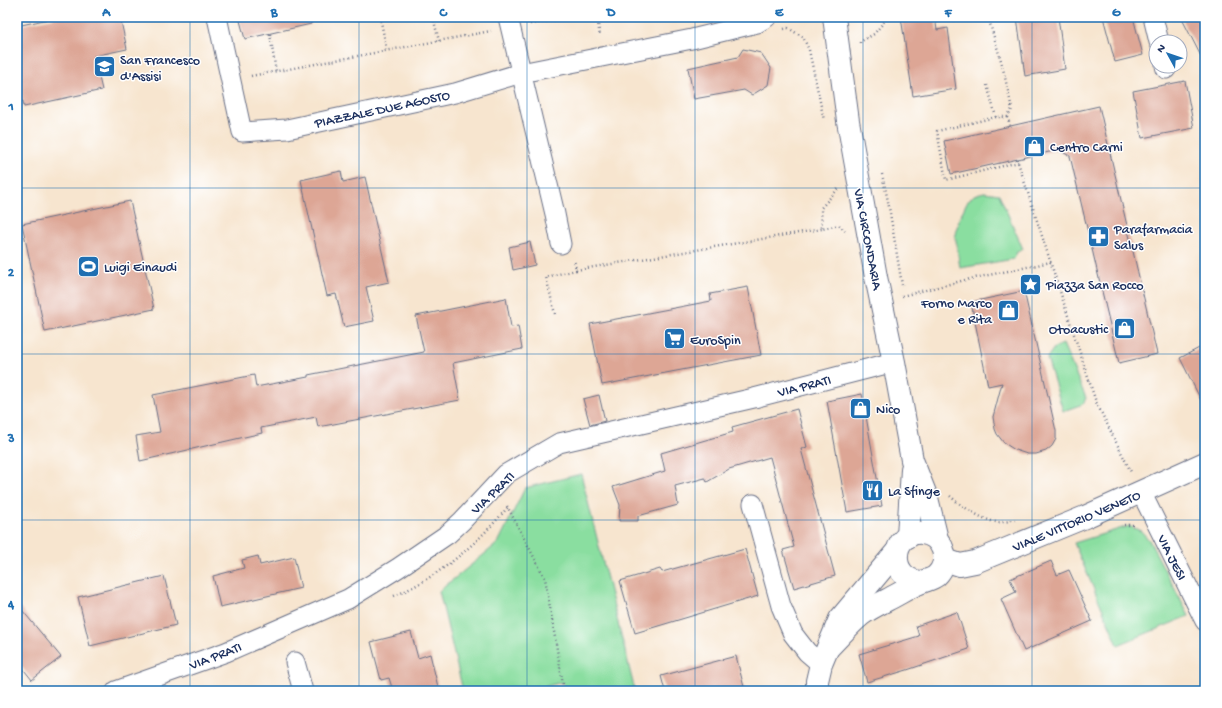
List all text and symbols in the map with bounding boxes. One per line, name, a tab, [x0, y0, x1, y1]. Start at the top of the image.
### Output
text: A	[101, 6, 111, 21]
text: B	[270, 6, 279, 21]
text: C	[438, 6, 448, 21]
text: D	[606, 6, 616, 21]
text: E	[775, 6, 784, 21]
text: F	[944, 6, 953, 21]
text: G	[1112, 6, 1121, 21]
north arrow	[1148, 34, 1188, 74]
text: N	[1155, 42, 1169, 55]
place label: San Francesco d'Assisi	[120, 53, 200, 86]
school or university icon: San Francesco d'Assisi	[91, 54, 117, 80]
street label: PIAZZALE DUE AGOSTO	[312, 88, 452, 133]
text: 1	[7, 100, 14, 115]
shop icon: Centro Carni	[1022, 133, 1048, 159]
place label: Centro Carni	[1050, 140, 1123, 157]
street label: VIA CIRCONDARIA	[848, 187, 885, 292]
place label: Parafarmacia Salus	[1113, 222, 1194, 255]
pharmacy icon: Parafarmacia Salus	[1086, 223, 1112, 249]
sports icon: Luigi Einaudi	[75, 253, 101, 279]
place label: Luigi Einaudi	[104, 260, 177, 277]
text: 2	[8, 266, 15, 281]
place icon: Piazza San Rocco	[1017, 271, 1043, 297]
place label: Piazza San Rocco	[1045, 278, 1144, 295]
place label: Forno Marco e Rita	[920, 296, 993, 329]
shop icon: Forno Marco e Rita	[995, 297, 1021, 323]
shop icon: Otoacustic	[1111, 315, 1137, 341]
place label: Otoacustic	[1049, 322, 1109, 339]
supermarket icon: EuroSpin	[662, 326, 688, 352]
place label: EuroSpin	[690, 333, 741, 350]
street label: VIA PRATI	[775, 373, 833, 403]
shop icon: Nico	[847, 395, 873, 421]
place label: Nico	[876, 402, 900, 419]
text: 3	[7, 432, 15, 447]
street label: VIA PRATI	[467, 469, 519, 520]
restaurant icon: La Sfinge	[860, 477, 886, 503]
place label: La Sfinge	[888, 484, 941, 501]
street label: VIALE VITTORIO VENETO	[1009, 487, 1144, 557]
street label: VIA JESI	[1152, 532, 1189, 584]
text: 4	[7, 598, 15, 613]
street label: VIA PRATI	[186, 640, 245, 675]

